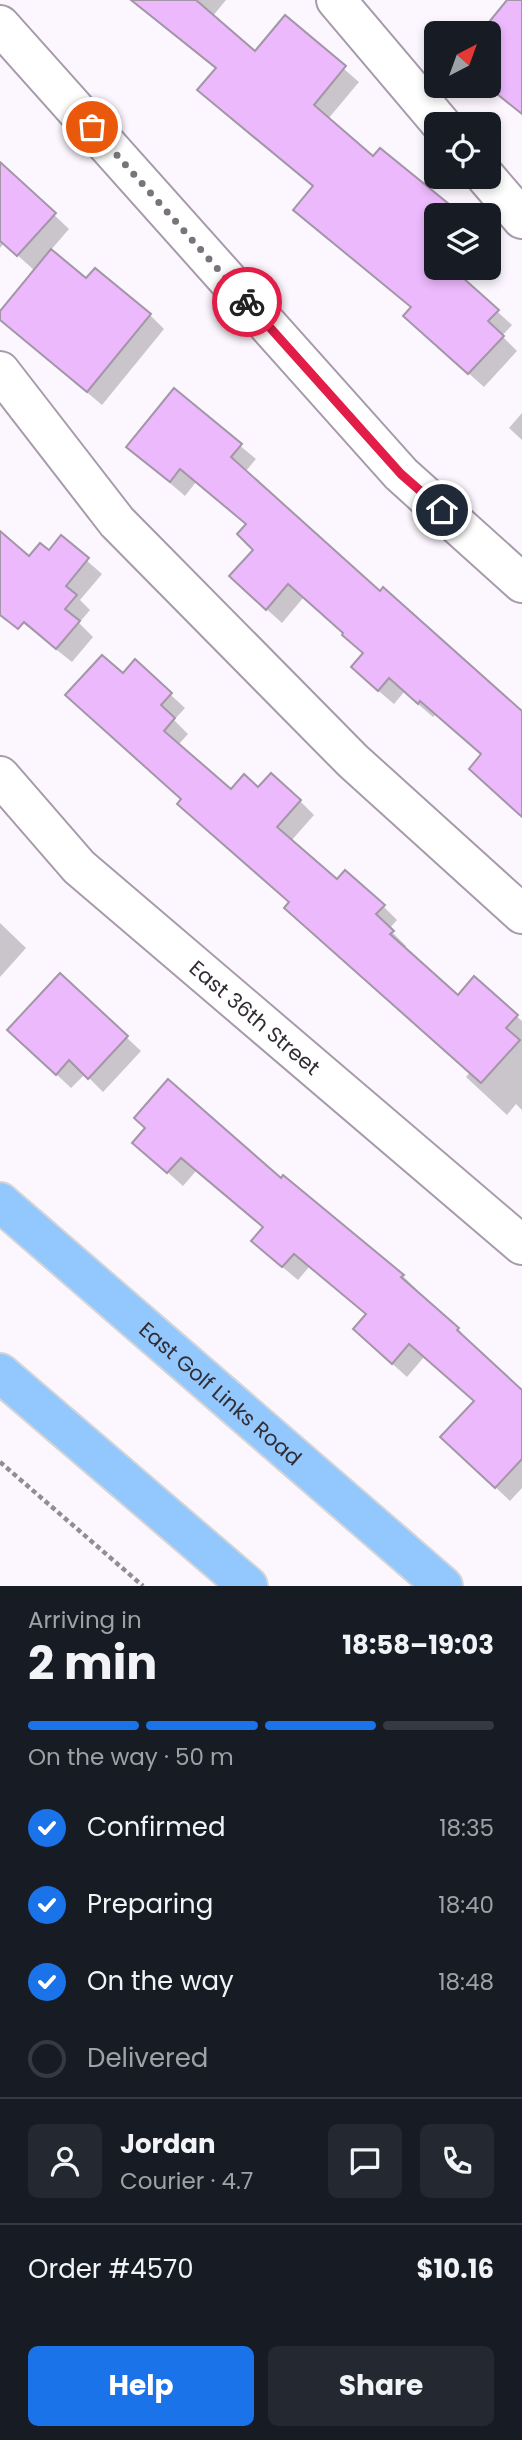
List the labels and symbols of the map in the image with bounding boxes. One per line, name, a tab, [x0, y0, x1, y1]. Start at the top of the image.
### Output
north arrow	[424, 21, 500, 98]
pin	[62, 97, 122, 157]
courier	[212, 267, 282, 337]
pin	[412, 480, 472, 540]
street label: East 36th Street	[184, 953, 327, 1081]
street label: East Golf Links Road	[133, 1315, 308, 1472]

